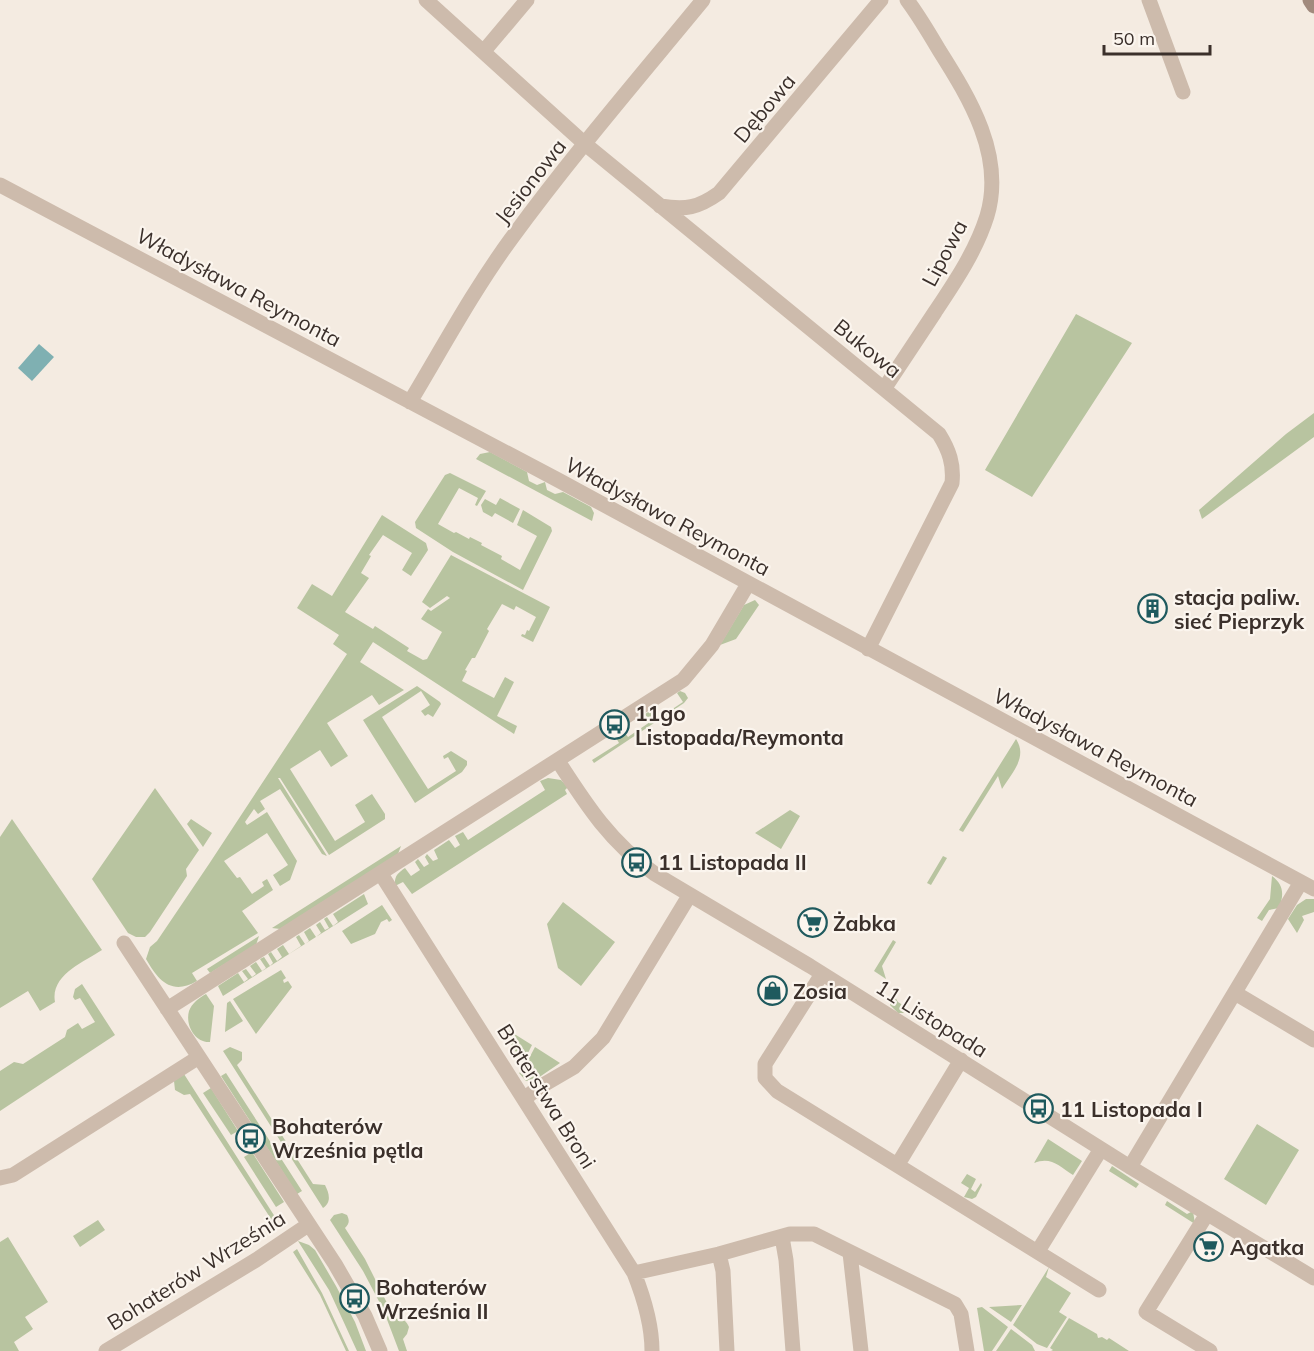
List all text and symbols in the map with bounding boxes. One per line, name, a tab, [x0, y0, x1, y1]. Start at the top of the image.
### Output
scale bar	[1104, 18, 1210, 56]
text: 50 m	[1113, 27, 1155, 50]
street label: Dębowa	[728, 68, 800, 148]
street label: Jesionowa	[489, 133, 571, 229]
street label: Lipowa	[916, 215, 972, 291]
street label: Władysława Reymonta	[132, 222, 346, 352]
street label: Bukowa	[829, 313, 907, 383]
street label: Władysława Reymonta	[561, 451, 775, 581]
place label: stacja paliw. sieć Pieprzyk	[1174, 584, 1304, 634]
building icon: stacja paliw. sieć Pieprzyk	[1137, 593, 1169, 625]
street label: Władysława Reymonta	[989, 682, 1203, 812]
place label: 11go Listopada/Reymonta	[635, 700, 844, 750]
bus stop icon: 11go Listopada/Reymonta	[598, 709, 630, 741]
bus stop icon: 11 Listopada II	[621, 846, 653, 878]
place label: 11 Listopada II	[658, 849, 807, 875]
supermarket icon: Żabka	[796, 907, 828, 939]
place label: Żabka	[833, 910, 896, 936]
street label: 11 Listopada	[871, 973, 993, 1063]
shop icon: Zosia	[756, 975, 788, 1007]
place label: Zosia	[793, 978, 847, 1004]
street label: Braterstwa Broni	[492, 1019, 602, 1173]
bus stop icon: 11 Listopada I	[1023, 1093, 1055, 1125]
place label: 11 Listopada I	[1060, 1096, 1203, 1122]
place label: Bohaterów Września pętla	[272, 1113, 423, 1163]
bus stop icon: Bohaterów Września pętla	[235, 1122, 267, 1154]
street label: Bohaterów Września	[102, 1205, 290, 1335]
supermarket icon: Agatka	[1193, 1231, 1225, 1263]
place label: Agatka	[1230, 1234, 1304, 1260]
place label: Bohaterów Września II	[376, 1274, 488, 1324]
bus stop icon: Bohaterów Września II	[339, 1283, 371, 1315]

